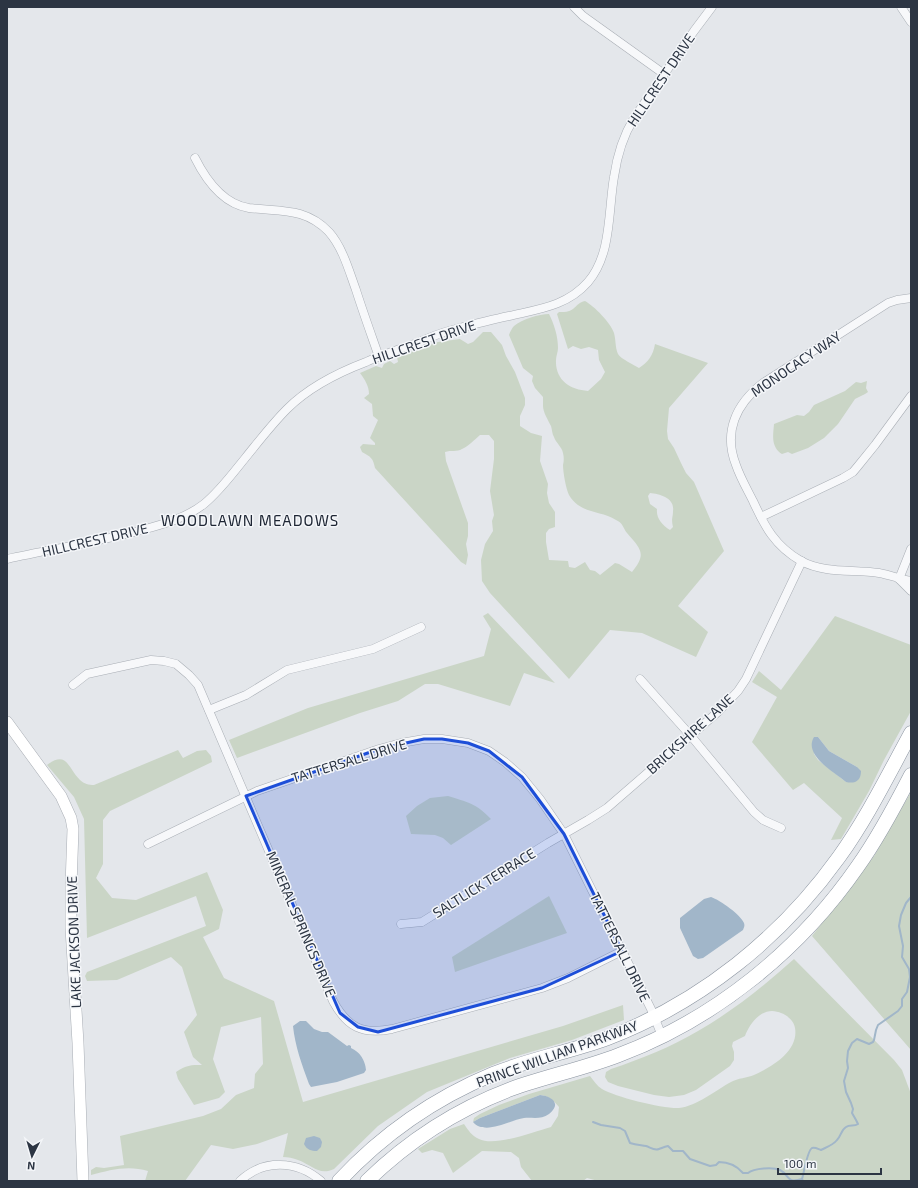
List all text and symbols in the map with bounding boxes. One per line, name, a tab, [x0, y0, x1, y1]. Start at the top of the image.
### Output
street label: HILLCREST DRIVE	[623, 30, 698, 129]
street label: HILLCREST DRIVE	[370, 316, 478, 367]
street label: MONOCACY WAY	[747, 327, 844, 400]
district label: WOODLAWN MEADOWS	[161, 511, 339, 529]
street label: HILLCREST DRIVE	[40, 519, 150, 560]
street label: BRICKSHIRE LANE	[643, 690, 737, 777]
street label: TATTERSALL DRIVE	[289, 735, 409, 786]
street label: SALTLICK TERRACE	[429, 844, 538, 921]
street label: MINERAL SPRINGS DRIVE	[263, 848, 340, 1000]
street label: LAKE JACKSON DRIVE	[63, 875, 84, 1009]
street label: TATTERSALL DRIVE	[587, 889, 654, 1004]
street label: PRINCE WILLIAM PARKWAY	[474, 1016, 640, 1091]
north arrow	[12, 1136, 52, 1176]
scale bar	[778, 1150, 881, 1176]
text: 100 m	[784, 1156, 816, 1170]
text: N	[27, 1160, 36, 1173]

